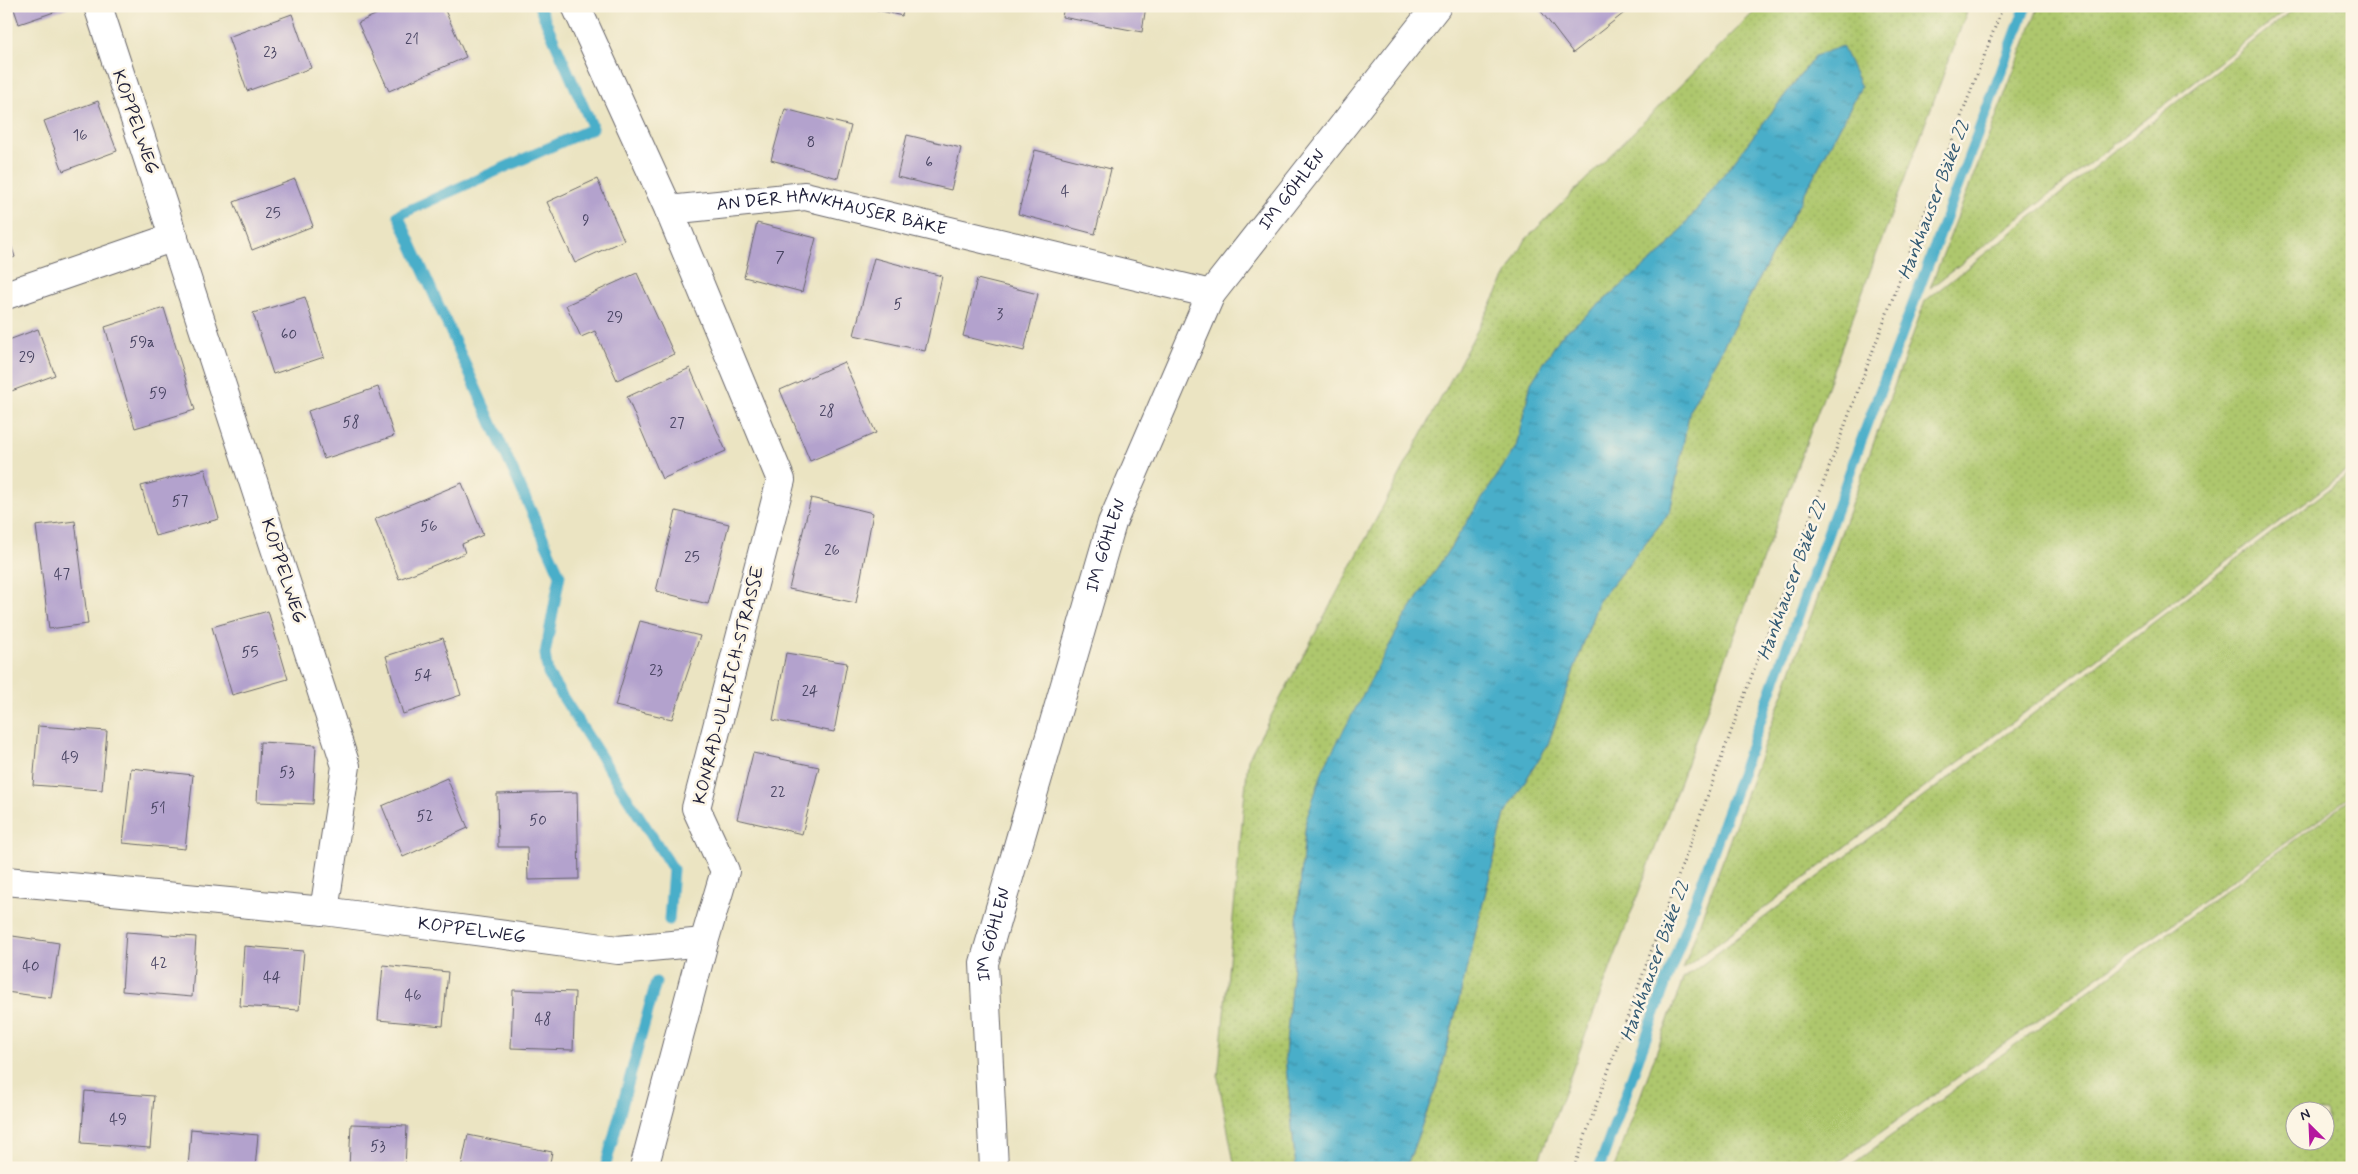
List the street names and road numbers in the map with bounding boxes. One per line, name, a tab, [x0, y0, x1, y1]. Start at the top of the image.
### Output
street label: KOPPELWEG	[106, 67, 164, 177]
street label: IM GÖHLEN	[1253, 144, 1332, 235]
street label: AN DER HANKHAUSER BÄKE	[715, 184, 949, 242]
street label: IM GÖHLEN	[1080, 495, 1133, 595]
street label: KOPPELWEG	[255, 516, 311, 626]
street label: KONRAD-ULLRICH-STRASSE	[688, 563, 770, 807]
street label: IM GÖHLEN	[972, 884, 1017, 982]
street label: KOPPELWEG	[416, 912, 527, 950]

